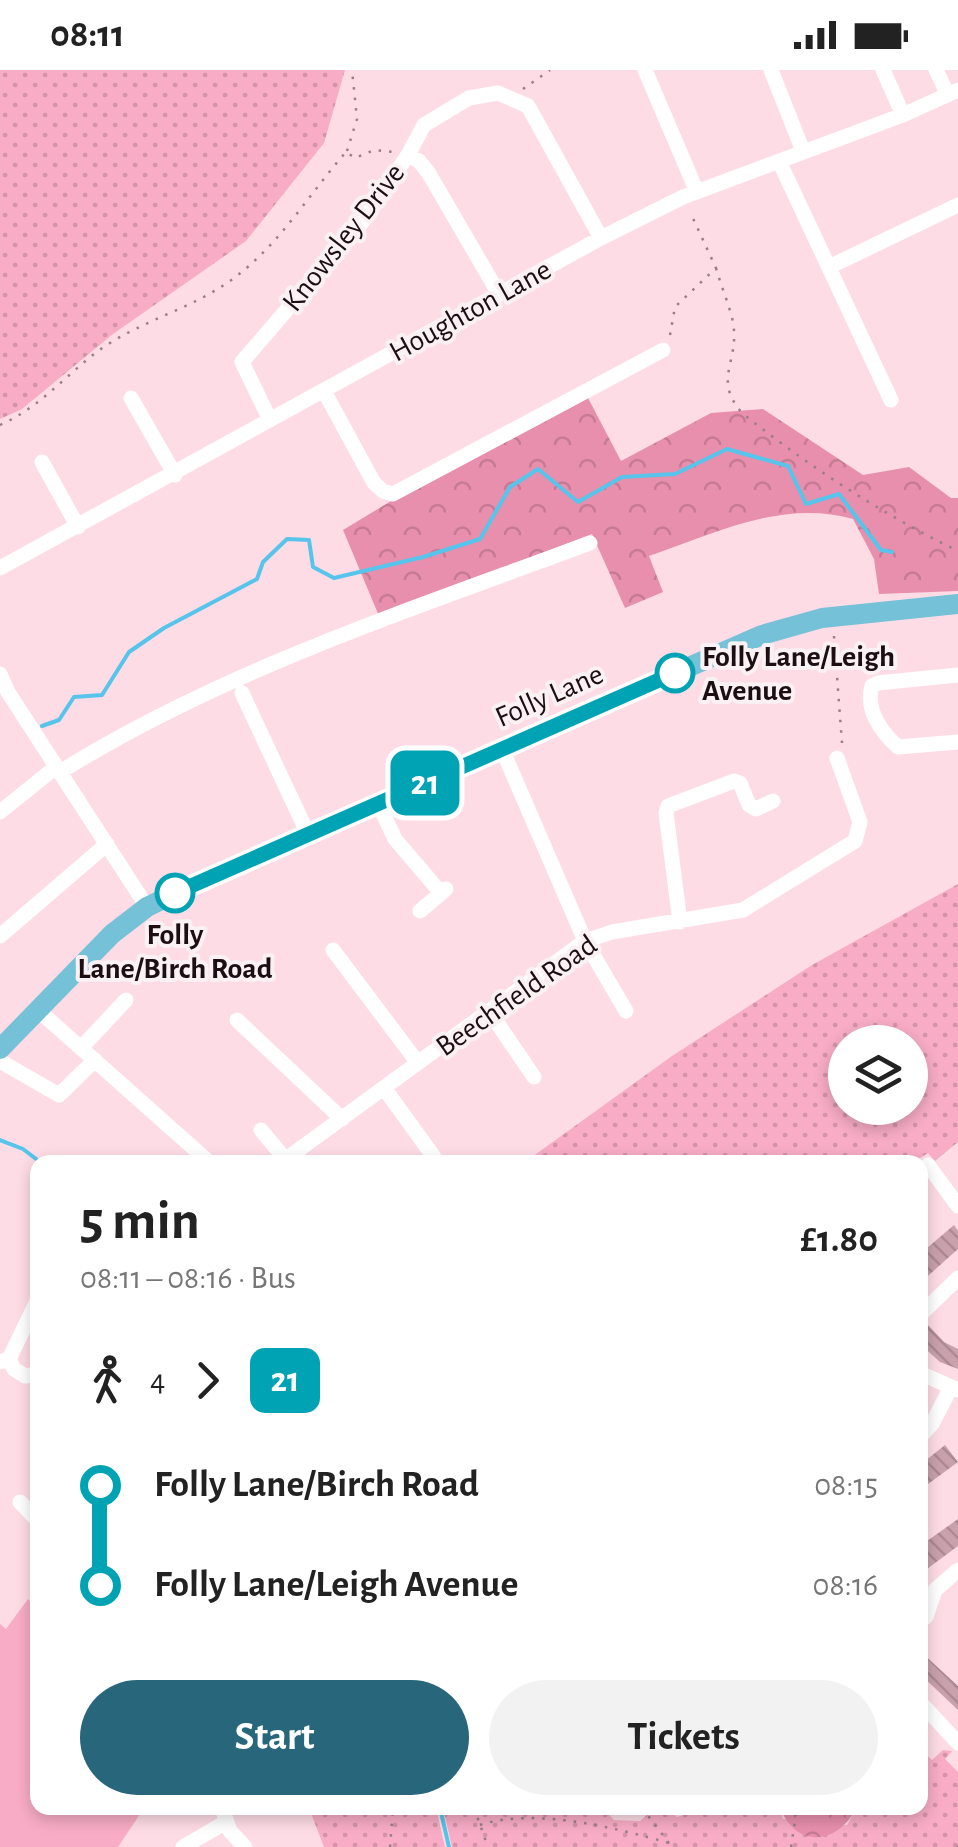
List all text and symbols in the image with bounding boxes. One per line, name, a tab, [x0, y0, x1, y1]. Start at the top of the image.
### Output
text: 08:11	[50, 16, 125, 54]
street label: Knowsley Drive	[277, 158, 411, 317]
street label: Houghton Lane	[385, 254, 556, 368]
place label: Folly Lane/Leigh Avenue	[702, 642, 895, 706]
marker: Folly Lane/Leigh Avenue	[656, 654, 694, 692]
street label: Folly Lane	[491, 659, 608, 733]
line badge: 21	[380, 750, 470, 816]
text: 21	[410, 766, 440, 801]
marker: Folly Lane/Birch Road	[156, 874, 194, 912]
place label: Folly Lane/Birch Road	[77, 920, 273, 984]
street label: Beechfield Road	[431, 930, 602, 1062]
map controls	[828, 1025, 928, 1125]
button: layers	[828, 1025, 928, 1125]
text: 5 min	[80, 1194, 200, 1249]
text: £1.80	[800, 1221, 878, 1259]
text: 08:11 – 08:16 · Bus	[80, 1262, 296, 1294]
icon: walk	[80, 1353, 135, 1408]
icon: forward	[180, 1353, 235, 1408]
text: 21	[270, 1363, 300, 1398]
text: 4	[150, 1364, 165, 1396]
text: Folly Lane/Birch Road	[154, 1466, 479, 1504]
text: 08:15	[814, 1469, 878, 1501]
text: Folly Lane/Leigh Avenue	[154, 1566, 518, 1604]
text: 08:16	[813, 1569, 878, 1601]
button: Start	[80, 1680, 469, 1795]
button: Tickets	[489, 1680, 878, 1795]

